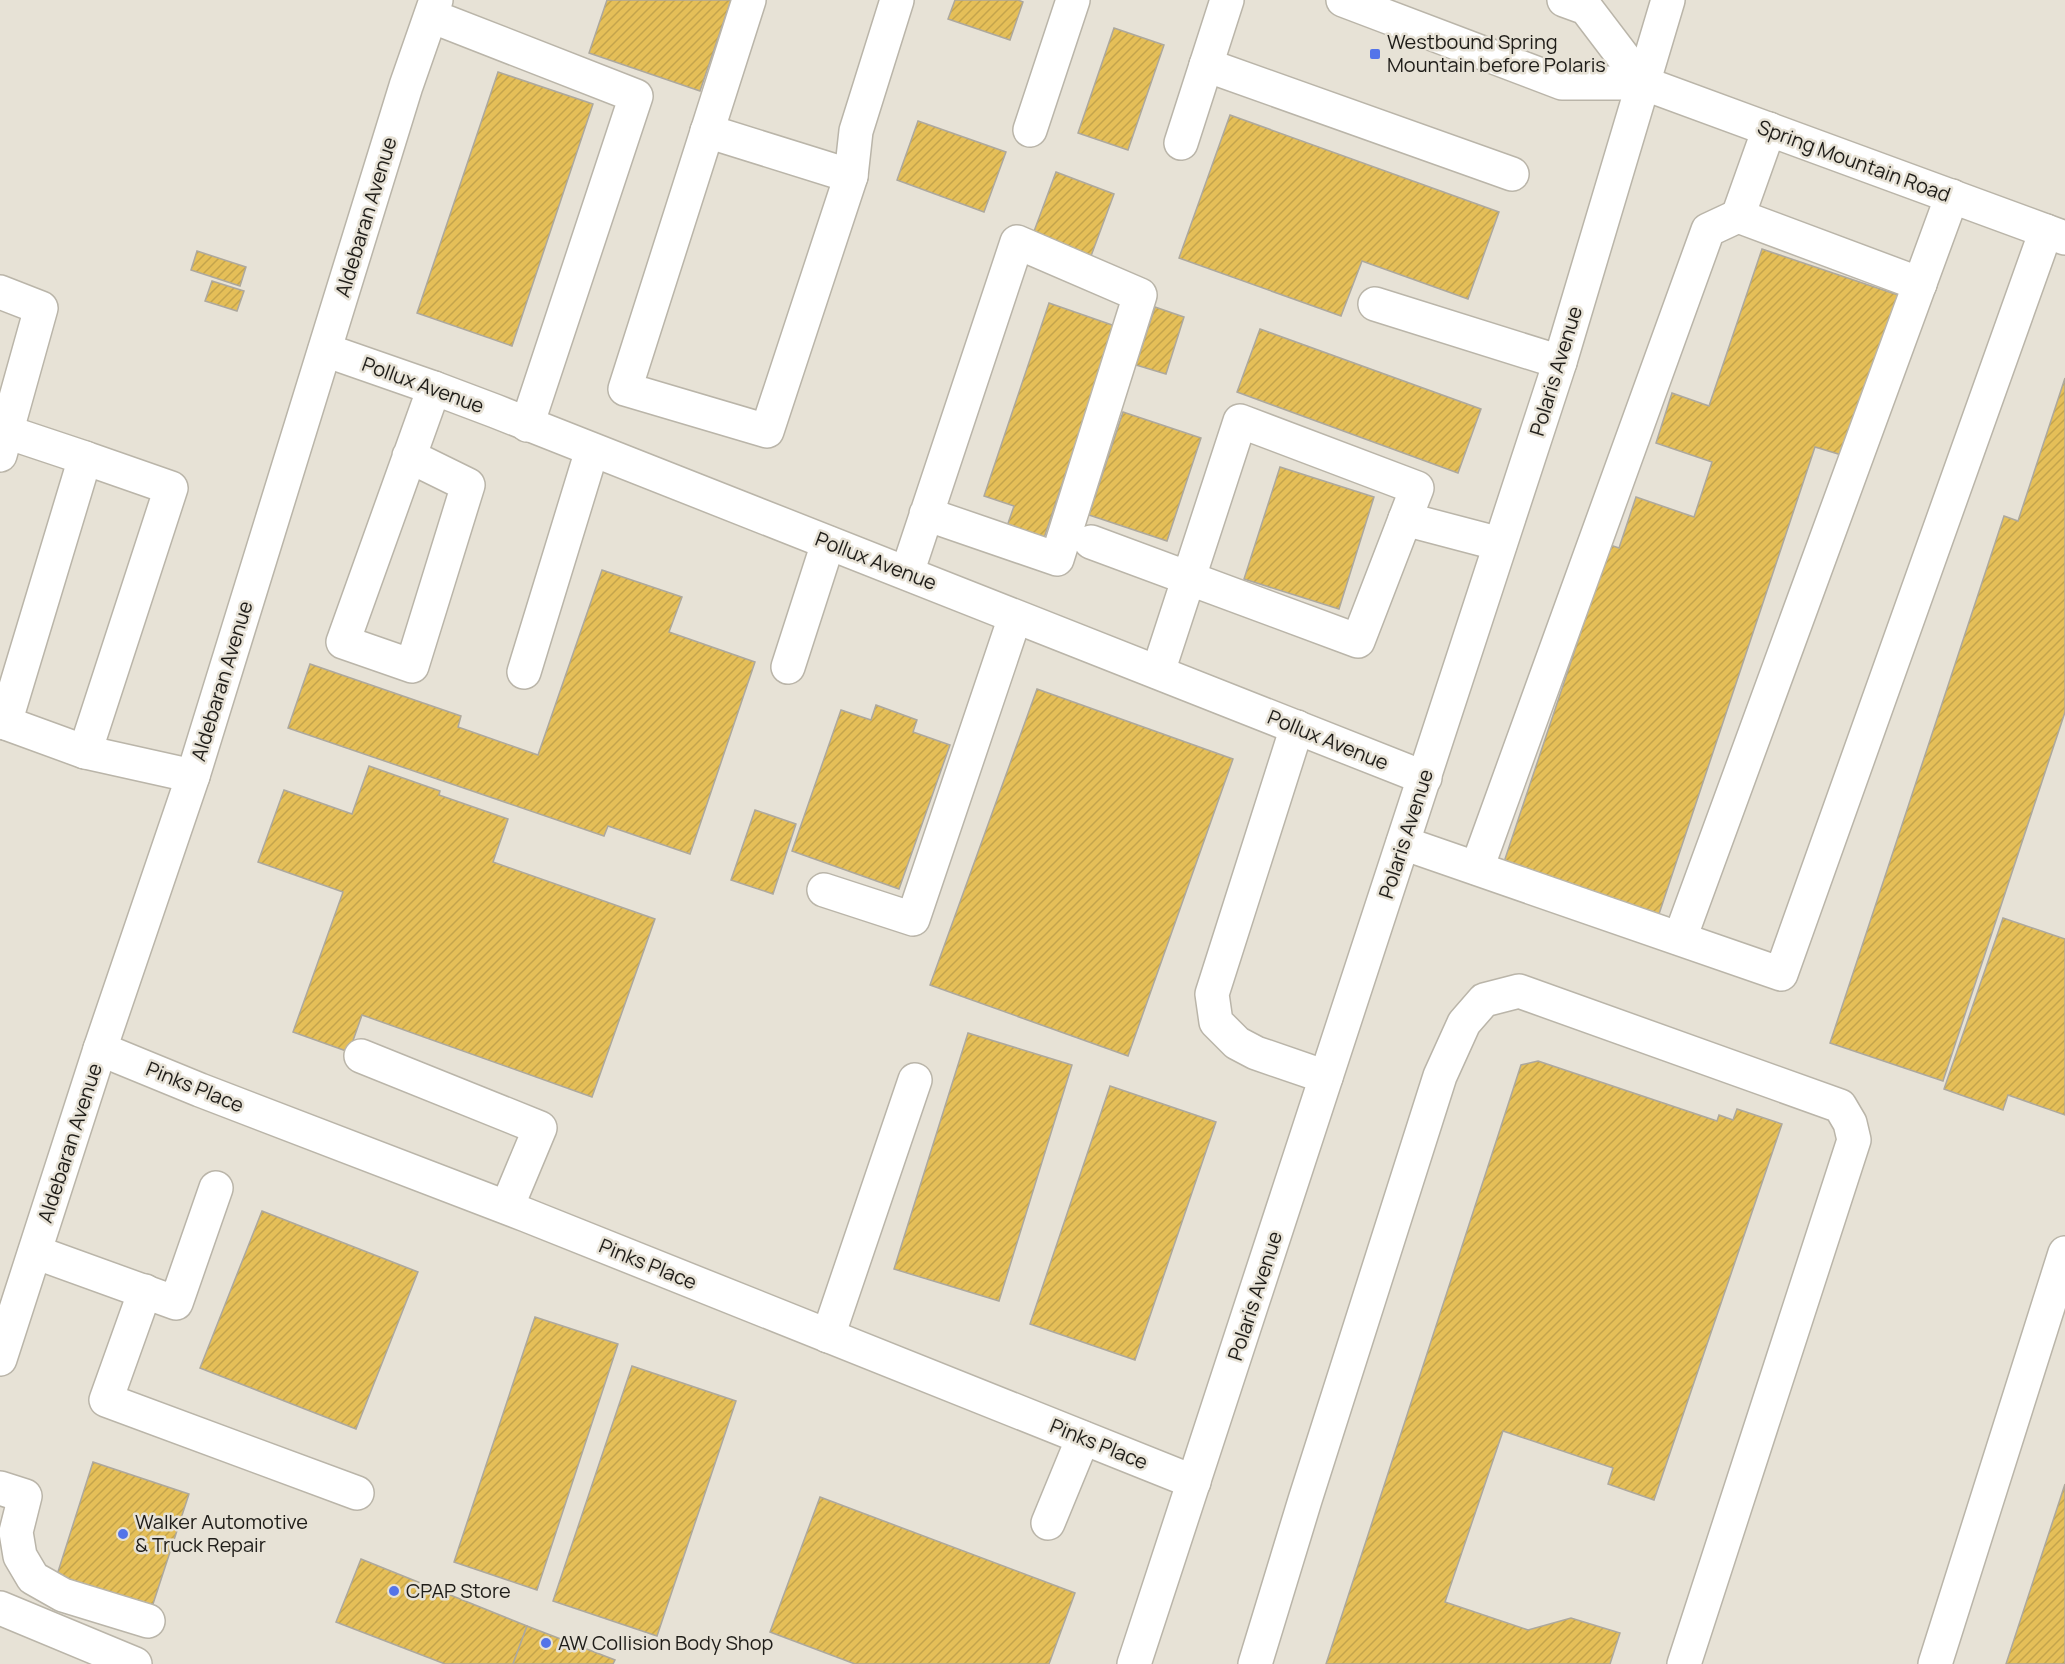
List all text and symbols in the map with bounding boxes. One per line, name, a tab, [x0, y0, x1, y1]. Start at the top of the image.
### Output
place label: Westbound Spring Mountain before Polaris	[1387, 28, 1606, 78]
marker: Westbound Spring Mountain before Polaris	[1368, 47, 1382, 61]
street label: Spring Mountain Road	[1754, 113, 1954, 208]
street label: Aldebaran Avenue	[328, 133, 403, 300]
street label: Polaris Avenue	[1523, 303, 1588, 439]
street label: Pollux Avenue	[358, 350, 488, 419]
street label: Pollux Avenue	[812, 525, 941, 596]
street label: Aldebaran Avenue	[184, 597, 259, 764]
street label: Pollux Avenue	[1264, 703, 1393, 776]
street label: Polaris Avenue	[1372, 766, 1439, 902]
street label: Pinks Place	[142, 1055, 248, 1118]
street label: Aldebaran Avenue	[31, 1060, 108, 1226]
street label: Polaris Avenue	[1221, 1228, 1288, 1364]
street label: Pinks Place	[595, 1232, 701, 1295]
street label: Pinks Place	[1046, 1412, 1152, 1475]
place label: Walker Automotive & Truck Repair	[135, 1508, 308, 1558]
marker: Walker Automotive & Truck Repair	[116, 1527, 130, 1541]
place label: CPAP Store	[406, 1577, 511, 1604]
marker: CPAP Store	[387, 1584, 401, 1598]
place label: AW Collision Body Shop	[558, 1629, 774, 1656]
marker: AW Collision Body Shop	[539, 1636, 553, 1650]

